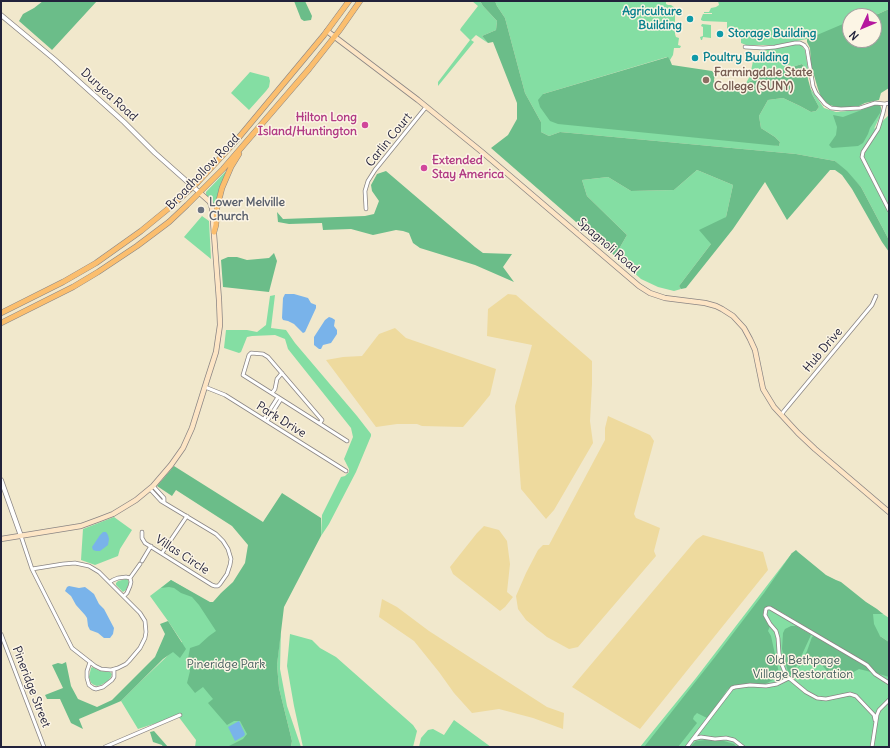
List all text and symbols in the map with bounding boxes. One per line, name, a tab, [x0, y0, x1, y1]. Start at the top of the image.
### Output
place label: Agriculture Building	[622, 5, 682, 33]
north arrow	[842, 8, 882, 48]
marker: Agriculture Building	[685, 14, 695, 24]
place label: Storage Building	[728, 27, 816, 41]
text: N	[846, 28, 862, 43]
marker: Storage Building	[715, 29, 725, 39]
place label: Poultry Building	[703, 51, 789, 65]
marker: Poultry Building	[690, 53, 700, 63]
street label: Duryea Road	[78, 66, 140, 124]
place label: Farmingdale State College (SUNY)	[714, 66, 812, 94]
marker: Farmingdale State College (SUNY)	[701, 75, 711, 85]
street label: Carlin Court	[363, 110, 415, 170]
place label: Hilton Long Island/Huntington	[258, 111, 357, 139]
marker: Hilton Long Island/Huntington	[360, 120, 370, 130]
street label: Broadhollow Road	[163, 131, 243, 213]
place label: Extended Stay America	[432, 154, 504, 182]
marker: Extended Stay America	[419, 163, 429, 173]
place label: Lower Melville Church	[209, 196, 285, 224]
marker: Lower Melville Church	[196, 205, 206, 215]
street label: Spagnoli Road	[574, 215, 642, 277]
street label: Hub Drive	[800, 325, 846, 375]
street label: Park Drive	[253, 399, 309, 441]
street label: Villas Circle	[152, 532, 212, 578]
street label: Pineridge Street	[9, 644, 53, 730]
park label: Old Bethpage Village Restoration	[753, 654, 853, 682]
park label: Pineridge Park	[187, 658, 265, 672]

